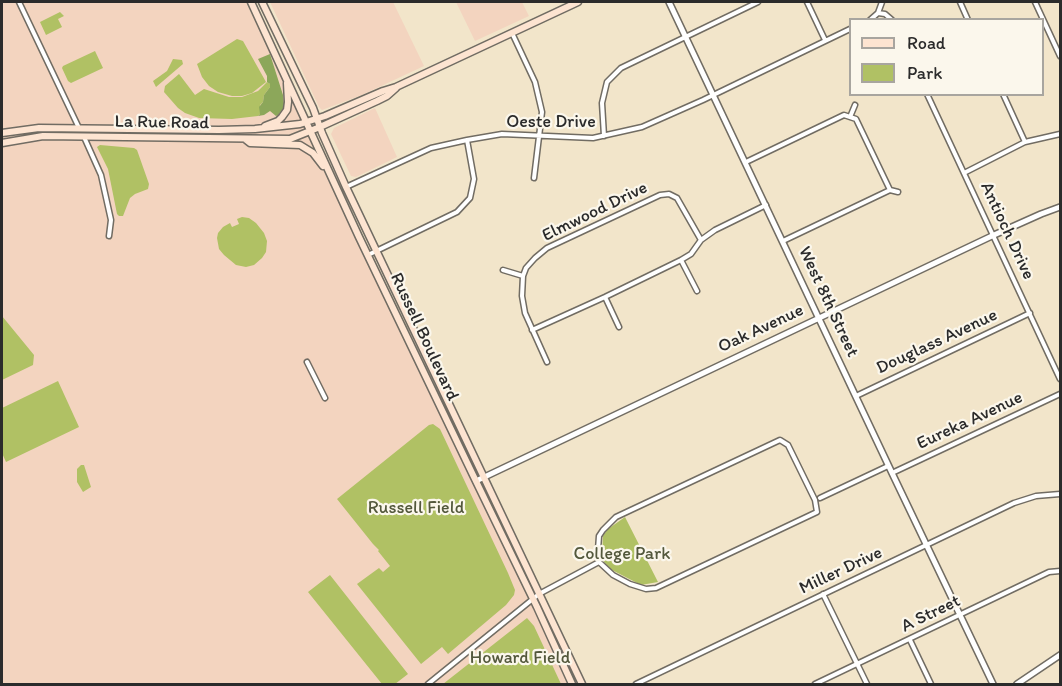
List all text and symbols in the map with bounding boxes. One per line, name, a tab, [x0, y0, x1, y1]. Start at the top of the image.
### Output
legend	[849, 18, 1044, 96]
text: Road	[907, 32, 946, 54]
text: Park	[907, 62, 942, 84]
street label: La Rue Road	[114, 111, 210, 135]
street label: Oeste Drive	[506, 111, 596, 133]
street label: Elmwood Drive	[539, 177, 651, 247]
street label: Antioch Drive	[975, 179, 1039, 283]
street label: West 8th Street	[793, 243, 863, 361]
street label: Russell Boulevard	[385, 270, 463, 404]
street label: Oak Avenue	[715, 300, 807, 358]
street label: Douglass Avenue	[873, 305, 1001, 379]
street label: Eureka Avenue	[914, 387, 1026, 455]
park label: Russell Field	[368, 497, 464, 519]
street label: Miller Drive	[796, 542, 886, 600]
park label: College Park	[574, 543, 670, 565]
street label: A Street	[898, 590, 964, 638]
park label: Howard Field	[470, 647, 570, 669]

